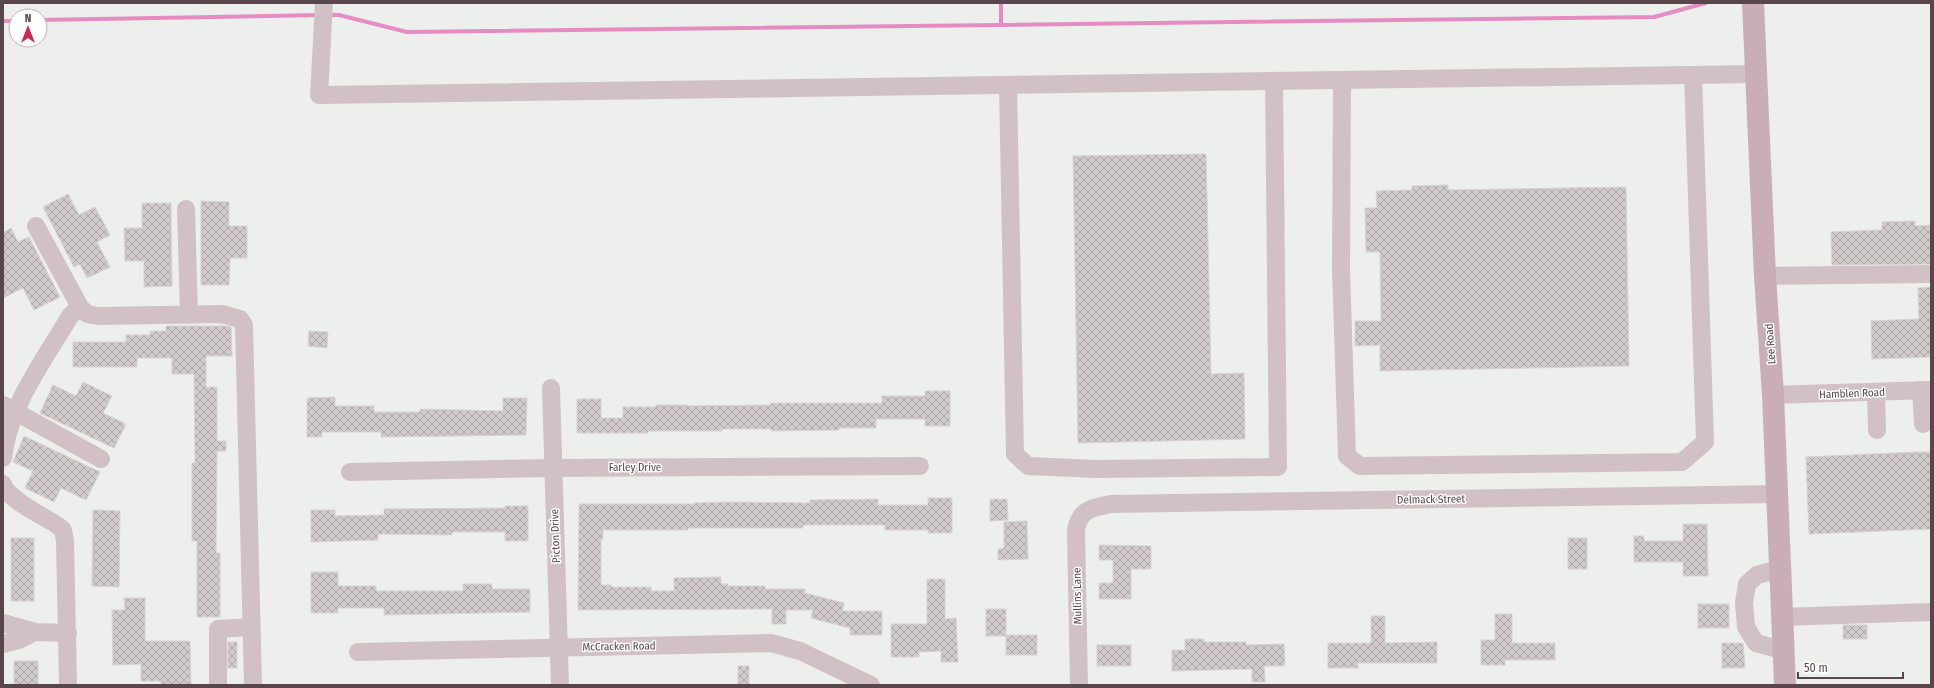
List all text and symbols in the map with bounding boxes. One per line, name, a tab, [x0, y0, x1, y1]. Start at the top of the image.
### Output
north arrow	[8, 8, 48, 48]
text: N	[25, 12, 31, 25]
street label: Lee Road	[1763, 323, 1778, 365]
street label: Hamblen Road	[1819, 386, 1885, 401]
street label: Farley Drive	[609, 461, 661, 474]
street label: Delmack Street	[1397, 492, 1466, 507]
street label: Picton Drive	[548, 509, 563, 563]
street label: Mullins Lane	[1071, 568, 1084, 624]
street label: McCracken Road	[582, 639, 656, 654]
scale bar	[1798, 654, 1903, 680]
text: 50 m	[1804, 661, 1828, 675]

